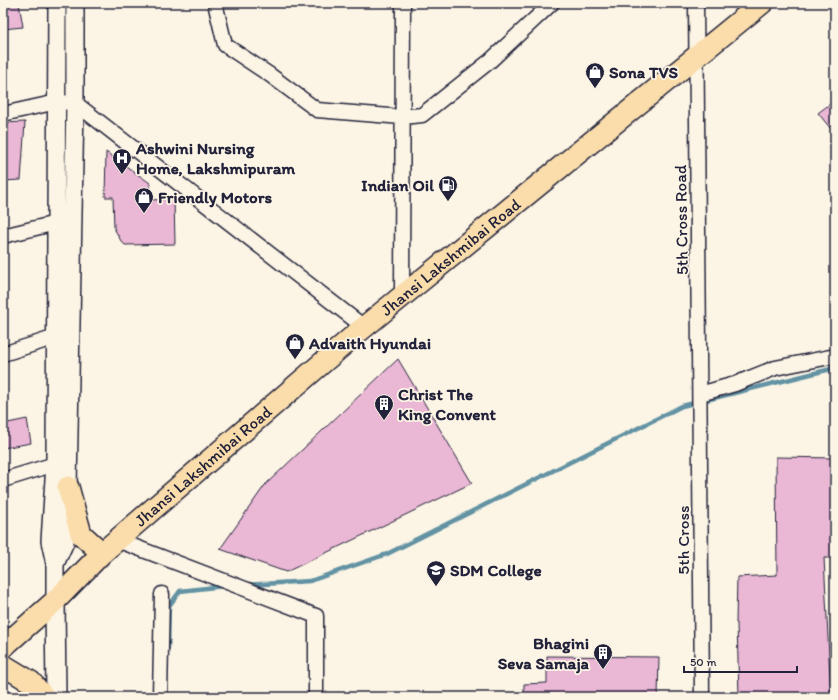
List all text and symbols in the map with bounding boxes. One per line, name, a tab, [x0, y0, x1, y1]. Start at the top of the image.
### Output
shop icon: Sona TVS	[584, 61, 606, 89]
place label: Sona TVS	[609, 62, 679, 82]
place label: Ashwini Nursing Home, Lakshmipuram	[135, 138, 295, 179]
hospital icon: Ashwini Nursing Home, Lakshmipuram	[111, 147, 133, 175]
street label: 5th Cross Road	[670, 164, 692, 275]
fuel station icon: Indian Oil	[437, 174, 459, 202]
place label: Indian Oil	[361, 175, 434, 195]
shop icon: Friendly Motors	[133, 186, 155, 214]
place label: Friendly Motors	[158, 187, 273, 208]
street label: Jhansi Lakshmibai Road	[376, 193, 525, 320]
shop icon: Advaith Hyundai	[284, 332, 306, 360]
place label: Advaith Hyundai	[308, 333, 431, 354]
place label: Christ The King Convent	[398, 384, 497, 425]
building icon: Christ The King Convent	[373, 393, 395, 421]
street label: Jhansi Lakshmibai Road	[130, 401, 276, 531]
street label: 5th Cross	[673, 505, 693, 575]
school or university icon: SDM College	[425, 559, 447, 587]
place label: SDM College	[450, 560, 542, 581]
place label: Bhagini Seva Samaja	[498, 633, 590, 674]
building icon: Bhagini Seva Samaja	[592, 642, 614, 670]
scale bar	[684, 648, 797, 674]
text: 50 m	[690, 655, 716, 669]

